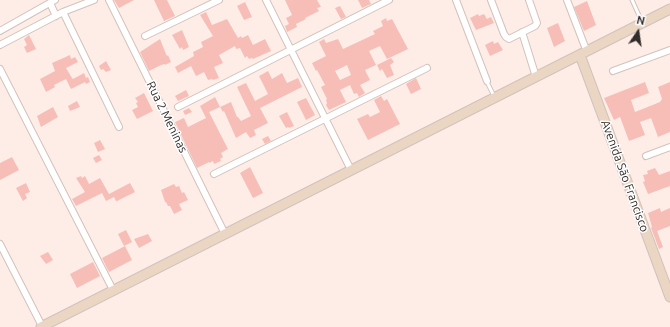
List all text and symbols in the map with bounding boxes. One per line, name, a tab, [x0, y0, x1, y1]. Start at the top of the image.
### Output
north arrow	[618, 12, 658, 52]
text: N	[635, 14, 646, 27]
street label: Rua 2 Meninas	[143, 79, 191, 155]
street label: Avenida São Francisco	[598, 118, 652, 234]

